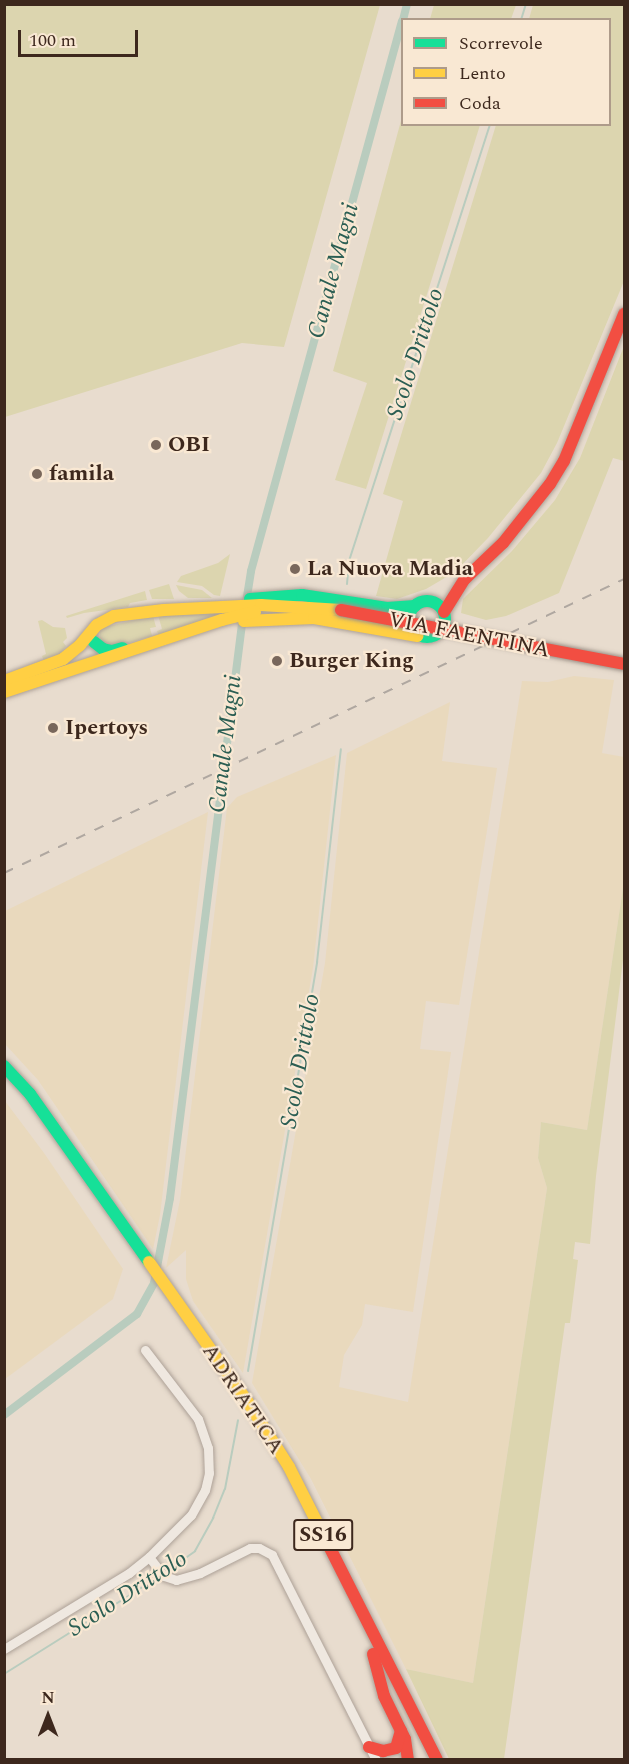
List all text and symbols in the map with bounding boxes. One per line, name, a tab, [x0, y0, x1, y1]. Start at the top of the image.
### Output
scale bar	[21, 18, 141, 56]
legend	[401, 18, 611, 126]
text: 100 m	[29, 27, 76, 54]
text: Scorrevole	[459, 30, 543, 57]
text: Lento	[459, 60, 506, 87]
text: Coda	[459, 90, 501, 117]
water label: Canale Magni	[302, 200, 366, 342]
water label: Scolo Drittolo	[381, 285, 451, 423]
place label: OBI	[168, 432, 210, 458]
marker: OBI	[149, 438, 163, 452]
place label: famila	[49, 461, 114, 487]
marker: famila	[30, 467, 44, 481]
place label: La Nuova Madia	[307, 556, 473, 582]
marker: La Nuova Madia	[288, 562, 302, 576]
street label: VIA FAENTINA	[386, 606, 552, 664]
place label: Burger King	[289, 648, 414, 674]
marker: Burger King	[270, 654, 284, 668]
water label: Canale Magni	[203, 673, 249, 815]
place label: Ipertoys	[65, 715, 148, 741]
marker: Ipertoys	[46, 721, 60, 735]
water label: Scolo Drittolo	[275, 991, 327, 1131]
street label: ADRIATICA	[196, 1339, 290, 1459]
road number: SS16	[293, 1517, 353, 1553]
water label: Scolo Drittolo	[63, 1545, 193, 1643]
north arrow	[18, 1686, 78, 1746]
text: N	[41, 1686, 55, 1710]

